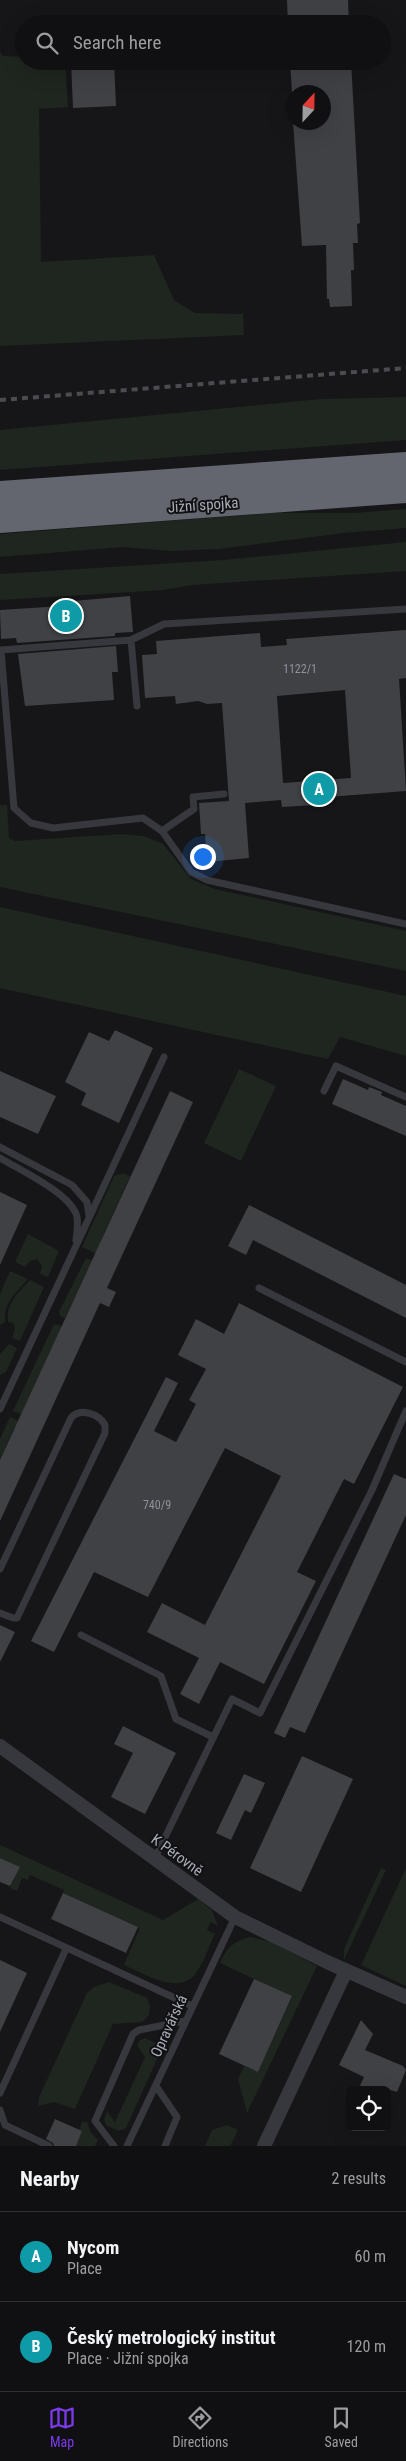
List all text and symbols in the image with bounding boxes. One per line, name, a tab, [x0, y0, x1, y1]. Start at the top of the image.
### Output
search box	[15, 15, 391, 70]
icon: search	[33, 29, 61, 57]
text: Search here	[73, 31, 161, 54]
north arrow	[286, 85, 331, 130]
street label: Jižní spojka	[167, 494, 239, 516]
pin: B	[50, 597, 82, 635]
house number: 1122/1	[283, 662, 317, 676]
pin: A	[303, 770, 335, 808]
your location	[190, 844, 216, 870]
house number: 740/9	[143, 1498, 171, 1512]
street label: K Pérovně	[148, 1830, 206, 1880]
street label: Opravářská	[147, 1992, 191, 2060]
map controls	[346, 2086, 391, 2131]
button: locate	[346, 2086, 391, 2131]
text: Nearby	[20, 2167, 79, 2191]
text: 2 results	[331, 2169, 386, 2188]
text: Nycom	[67, 2236, 119, 2259]
text: A	[31, 2247, 41, 2266]
text: 60 m	[354, 2247, 386, 2266]
text: Place	[67, 2259, 102, 2278]
text: Český metrologický institut	[67, 2326, 276, 2349]
text: B	[32, 2337, 40, 2356]
text: 120 m	[347, 2337, 386, 2356]
text: Place · Jižní spojka	[67, 2349, 189, 2368]
tab: Map	[48, 2404, 76, 2450]
tab: Directions	[172, 2404, 228, 2450]
tab: Saved	[325, 2404, 358, 2450]

